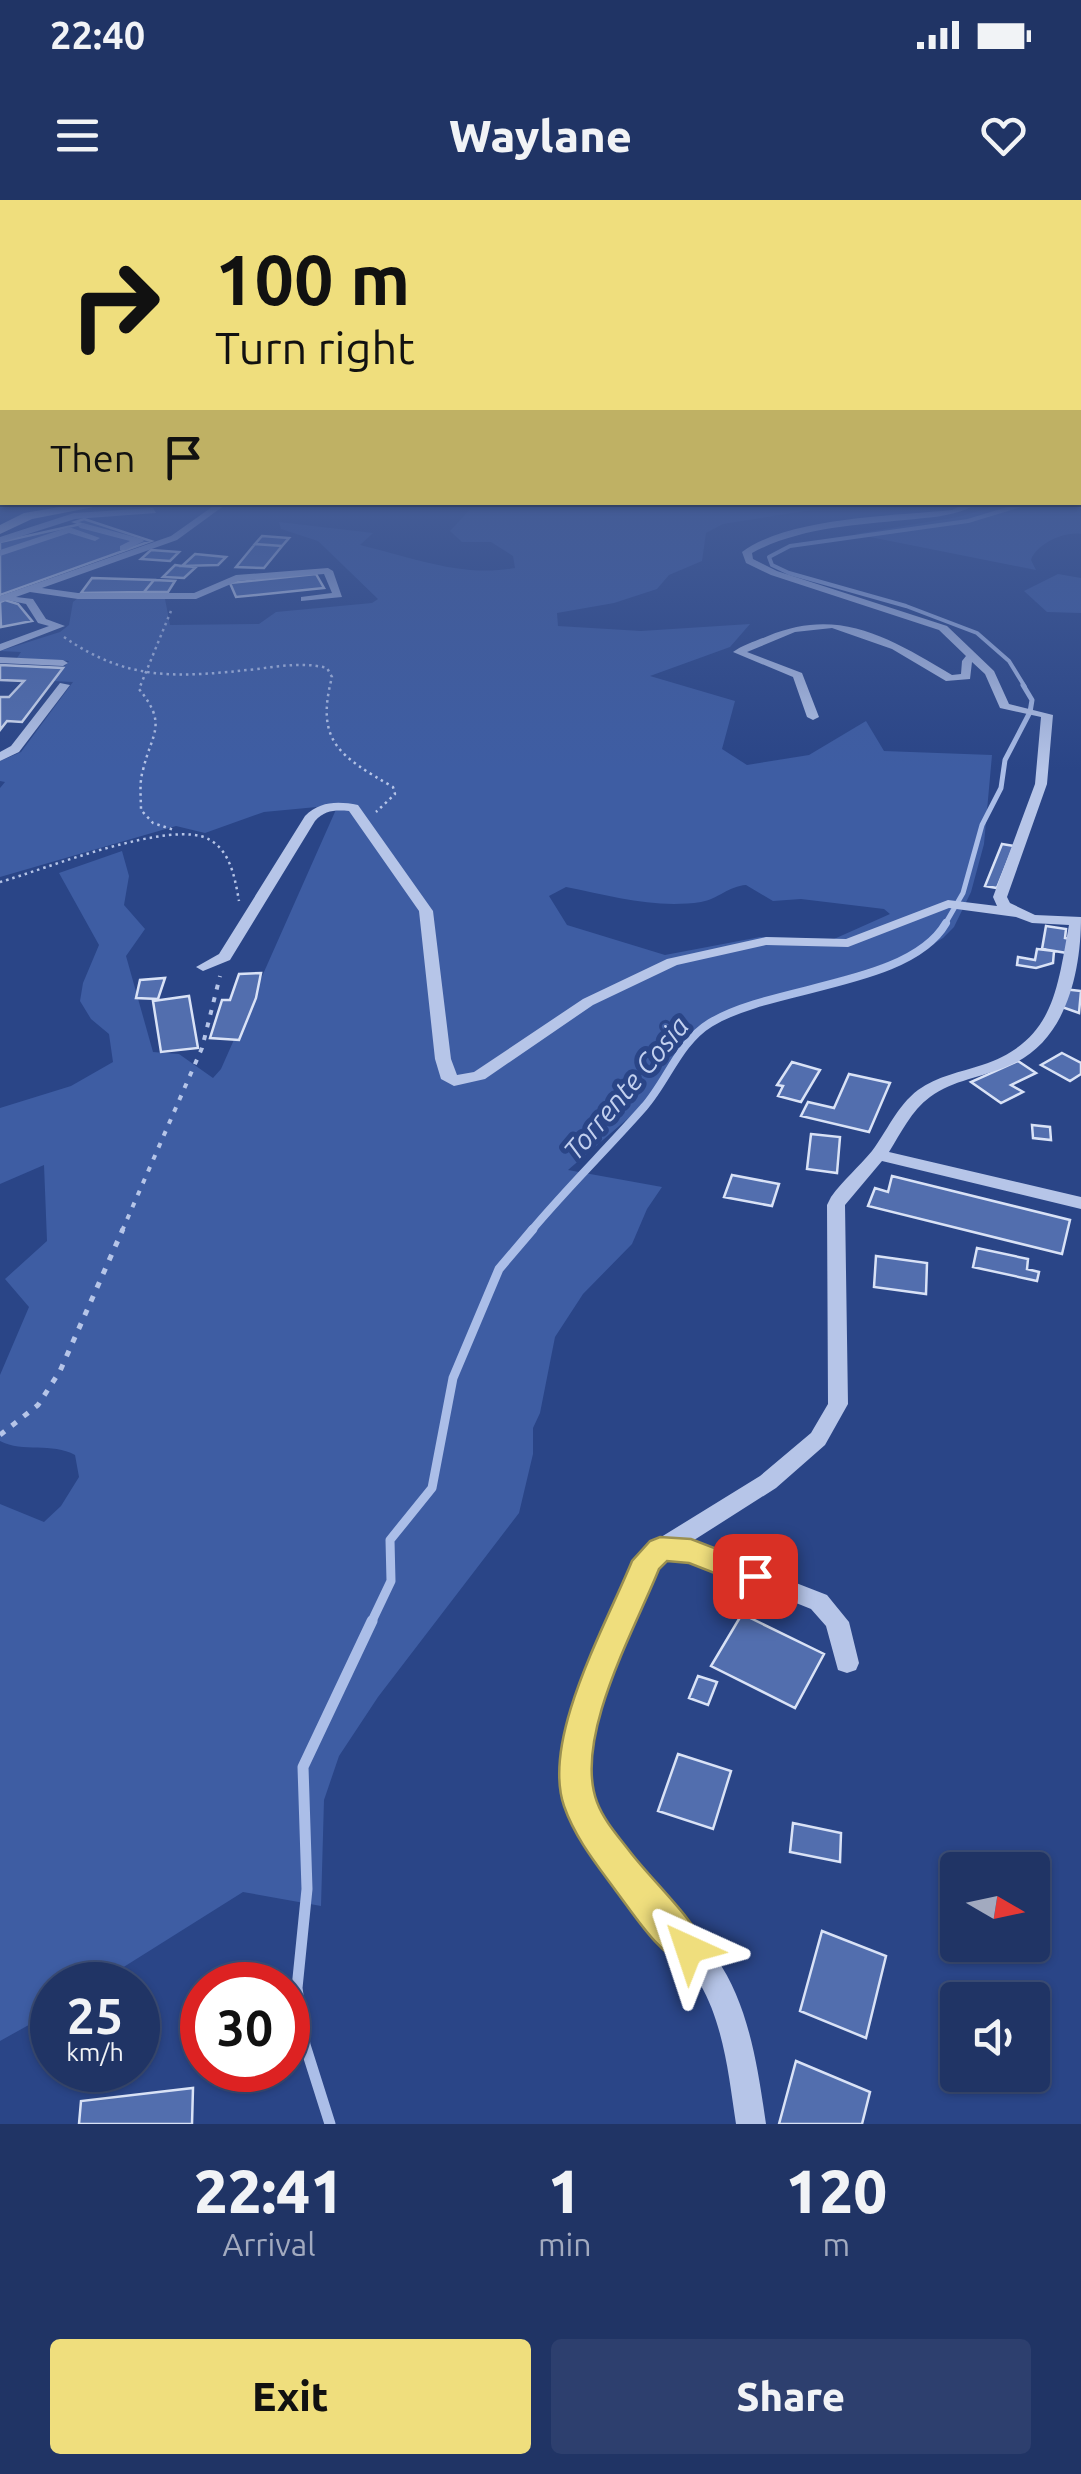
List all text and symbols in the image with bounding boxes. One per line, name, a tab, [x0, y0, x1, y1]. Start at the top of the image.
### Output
text: 22:40	[50, 14, 145, 56]
icon: menu	[50, 108, 105, 163]
icon: heart	[976, 108, 1031, 163]
text: Waylane	[449, 110, 632, 161]
icon: right	[50, 240, 180, 370]
text: 100 m	[215, 240, 410, 318]
text: Turn right	[215, 322, 415, 373]
icon: arrive	[156, 430, 211, 485]
text: Then	[50, 437, 136, 479]
water label: Torrente Cosia	[557, 1010, 694, 1165]
pin	[713, 1534, 798, 1619]
icon: arrive	[728, 1549, 783, 1604]
north arrow	[940, 1852, 1050, 1962]
map controls	[940, 1852, 1050, 2092]
position arrow	[637, 1897, 741, 2001]
speed limit sign: 30	[180, 1962, 310, 2092]
button: sound	[940, 1982, 1050, 2092]
text: 25	[67, 1987, 123, 2043]
text: km/h	[66, 2038, 124, 2066]
text: 22:41	[194, 2157, 344, 2224]
text: 1	[548, 2157, 582, 2224]
text: 120	[786, 2157, 887, 2224]
text: Arrival	[222, 2226, 316, 2262]
text: min	[538, 2226, 592, 2262]
text: m	[822, 2226, 850, 2262]
button: Exit	[50, 2339, 531, 2454]
button: Share	[551, 2339, 1031, 2454]

